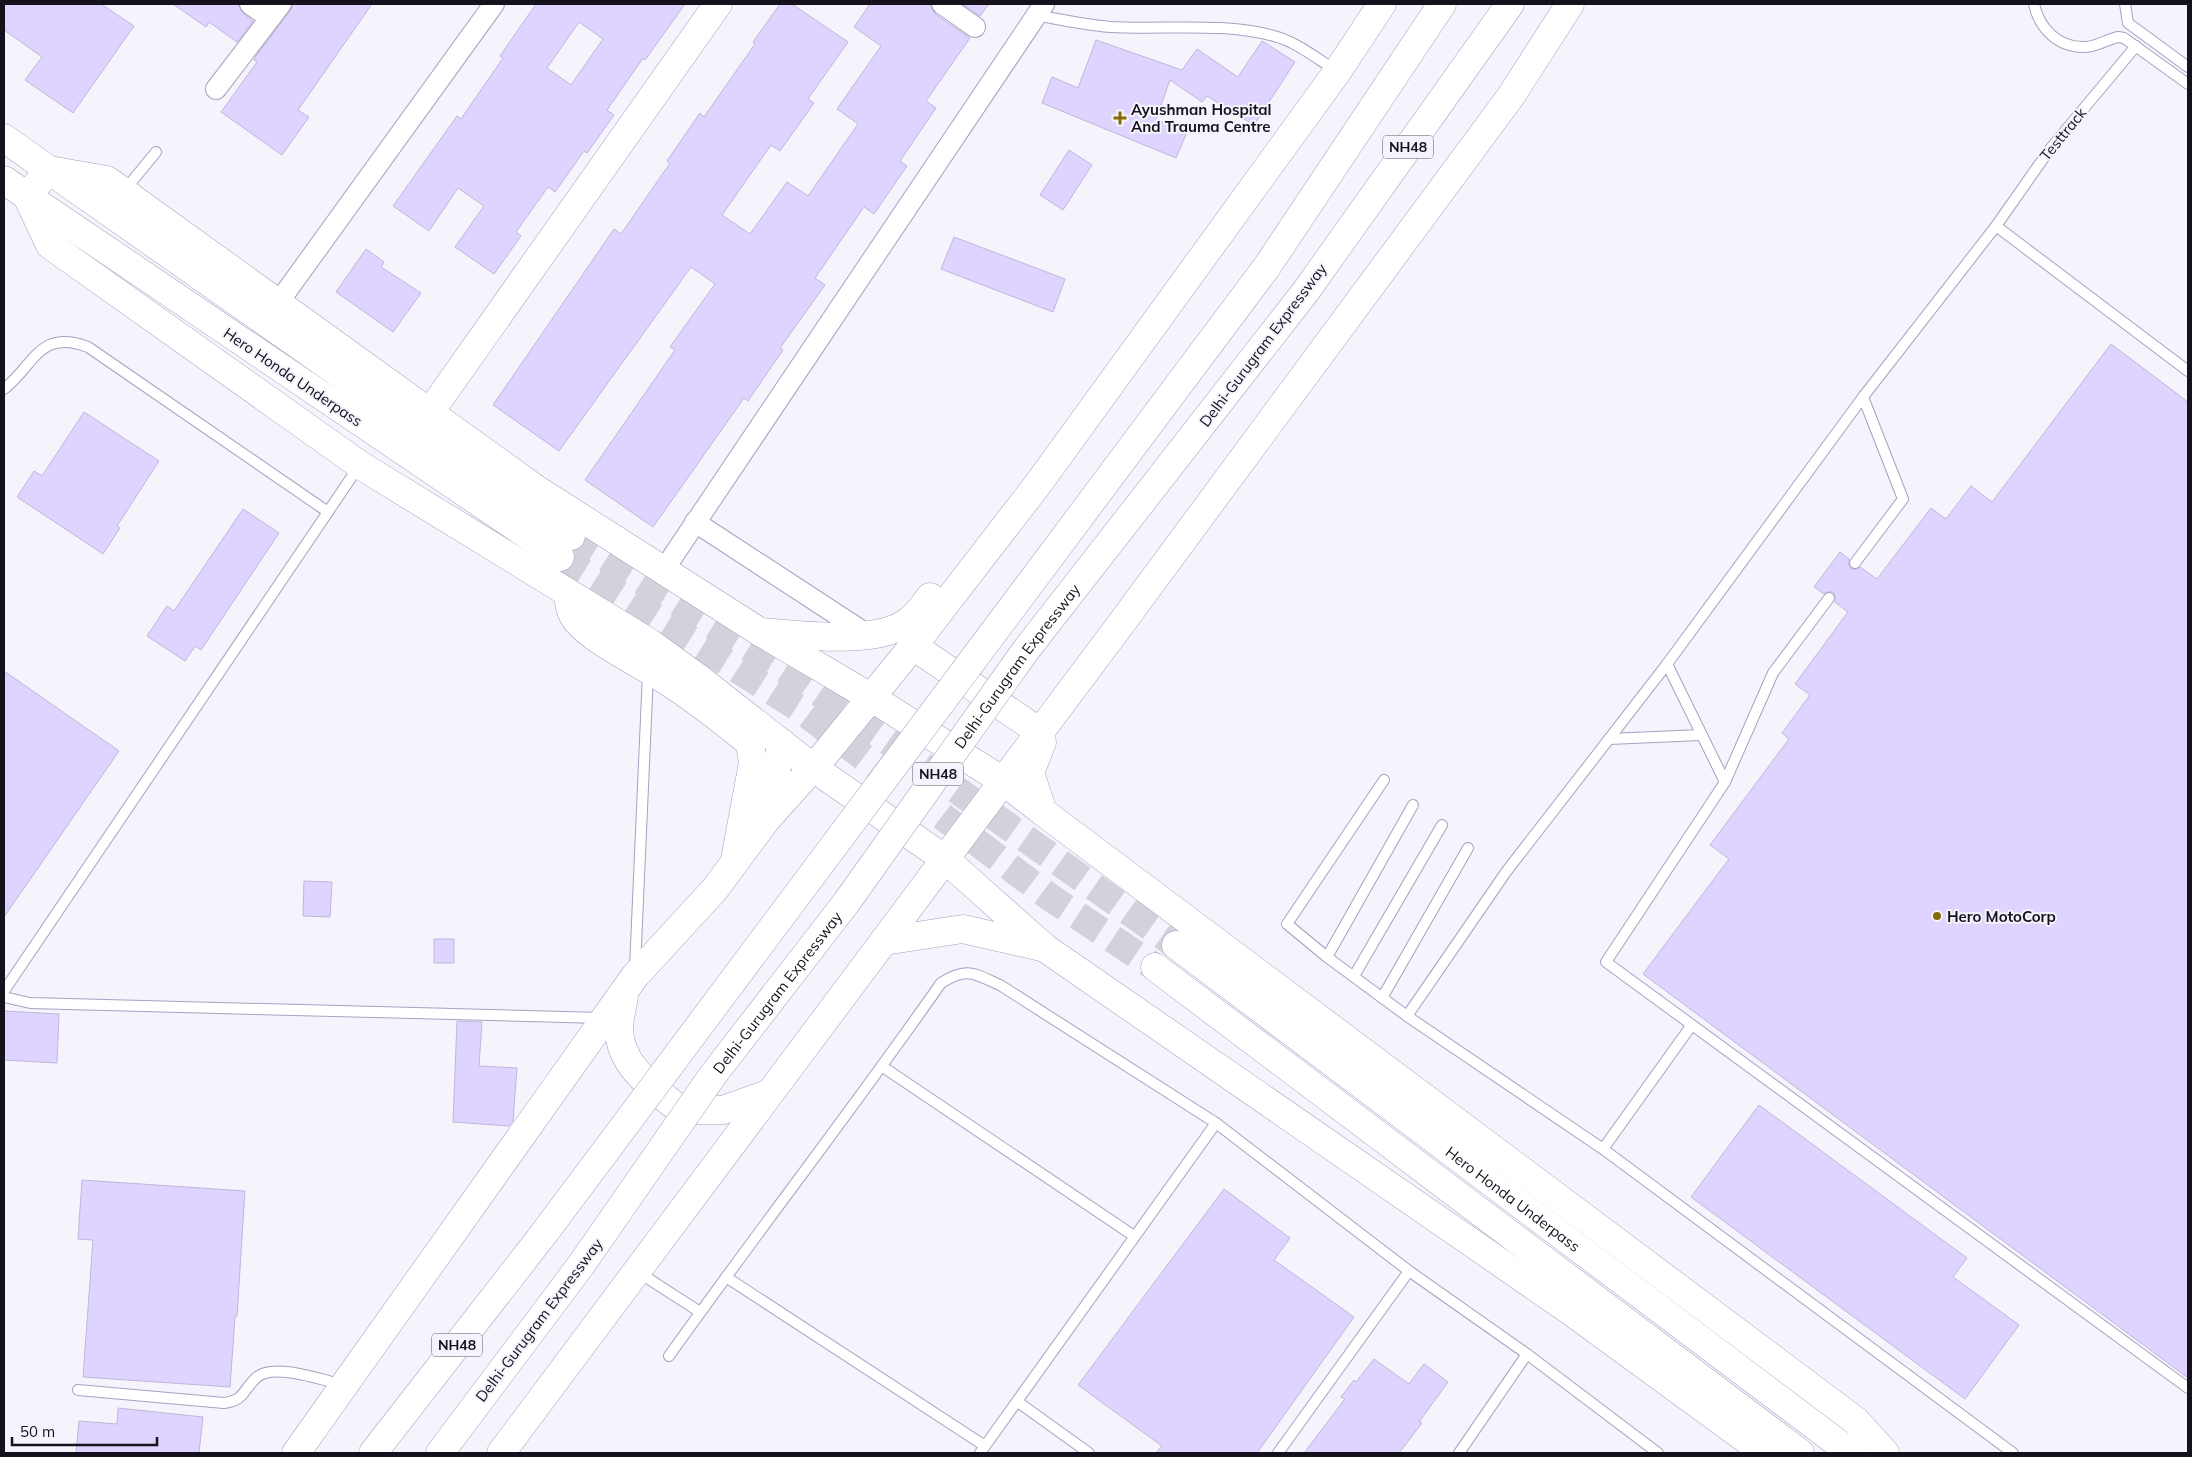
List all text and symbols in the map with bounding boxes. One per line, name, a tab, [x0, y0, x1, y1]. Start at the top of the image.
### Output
place label: Ayushman Hospital And Trauma Centre	[1131, 100, 1272, 136]
street label: Testtrack	[2036, 103, 2090, 165]
marker: Ayushman Hospital And Trauma Centre	[1113, 111, 1127, 125]
road number: NH48	[1383, 136, 1433, 158]
street label: Delhi-Gurugram Expressway	[1195, 259, 1331, 430]
street label: Hero Honda Underpass	[220, 323, 366, 431]
street label: Delhi-Gurugram Expressway	[950, 580, 1084, 752]
road number: NH48	[913, 762, 963, 786]
street label: Delhi-Gurugram Expressway	[708, 907, 846, 1077]
place label: Hero MotoCorp	[1947, 907, 2056, 926]
marker: Hero MotoCorp	[1931, 910, 1943, 922]
street label: Hero Honda Underpass	[1442, 1142, 1584, 1256]
street label: Delhi-Gurugram Expressway	[471, 1234, 607, 1405]
road number: NH48	[432, 1334, 482, 1356]
scale bar	[12, 1414, 158, 1446]
text: 50 m	[20, 1422, 55, 1441]

